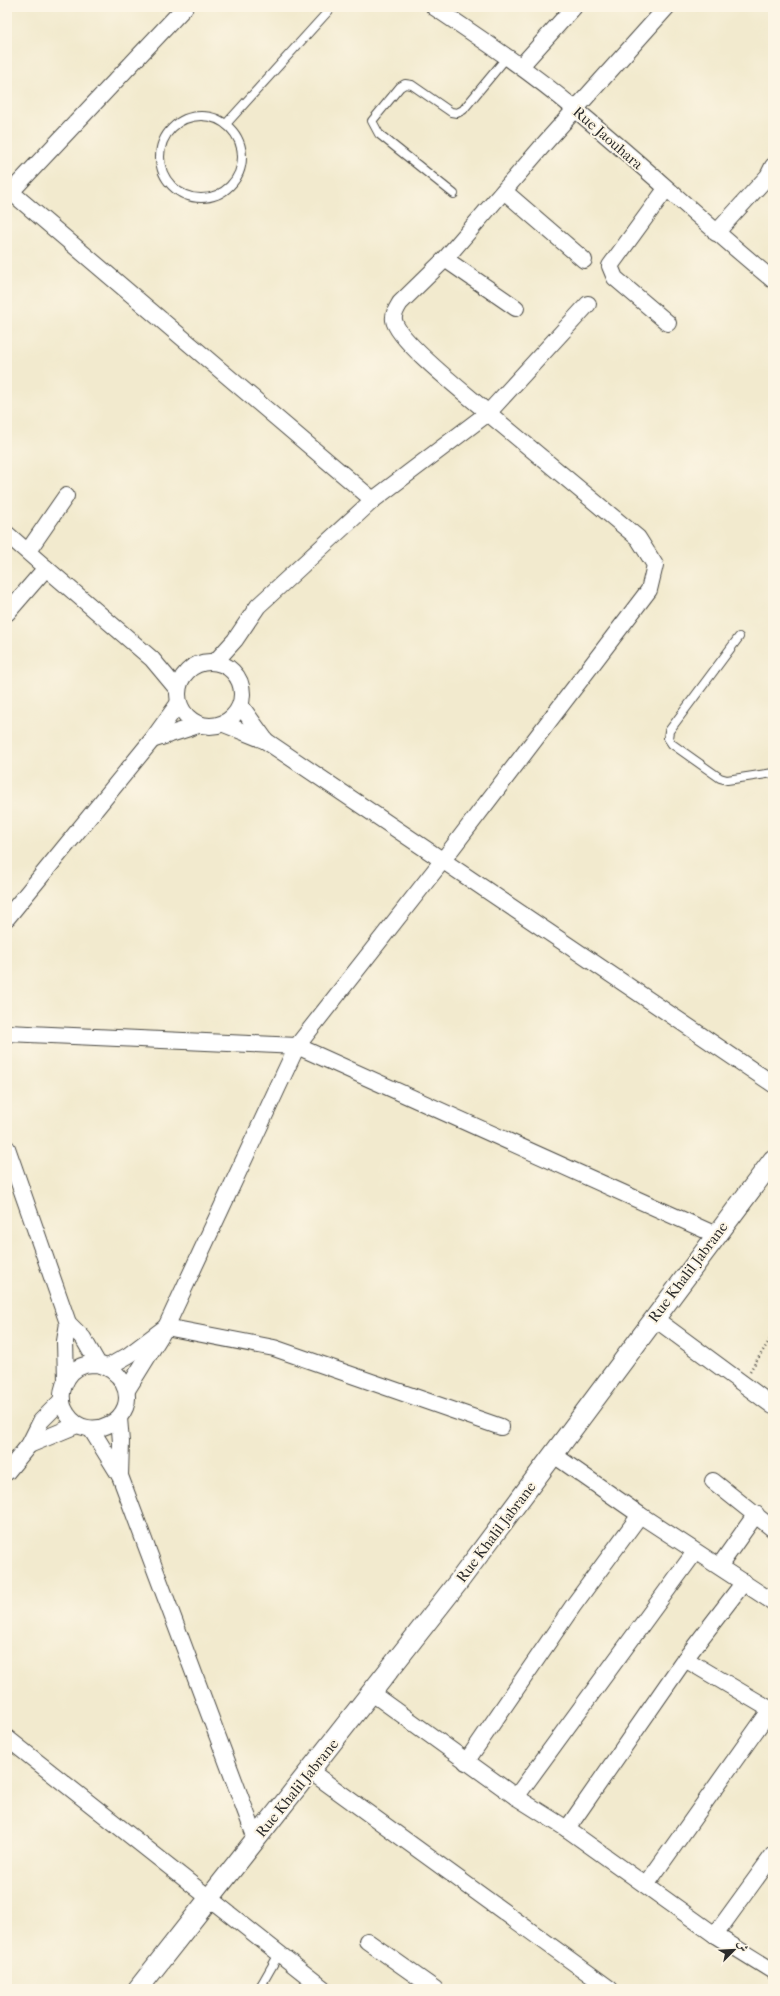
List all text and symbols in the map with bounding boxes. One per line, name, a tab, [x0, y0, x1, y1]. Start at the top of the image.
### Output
street label: Rue Jaouhara	[569, 103, 647, 174]
street label: Rue Khalil Jabrane	[644, 1218, 732, 1326]
street label: Rue Khalil Jabrane	[452, 1478, 540, 1586]
street label: Rue Khalil Jabrane	[252, 1735, 343, 1841]
north arrow	[714, 1930, 754, 1970]
text: ش	[735, 1939, 751, 1954]

